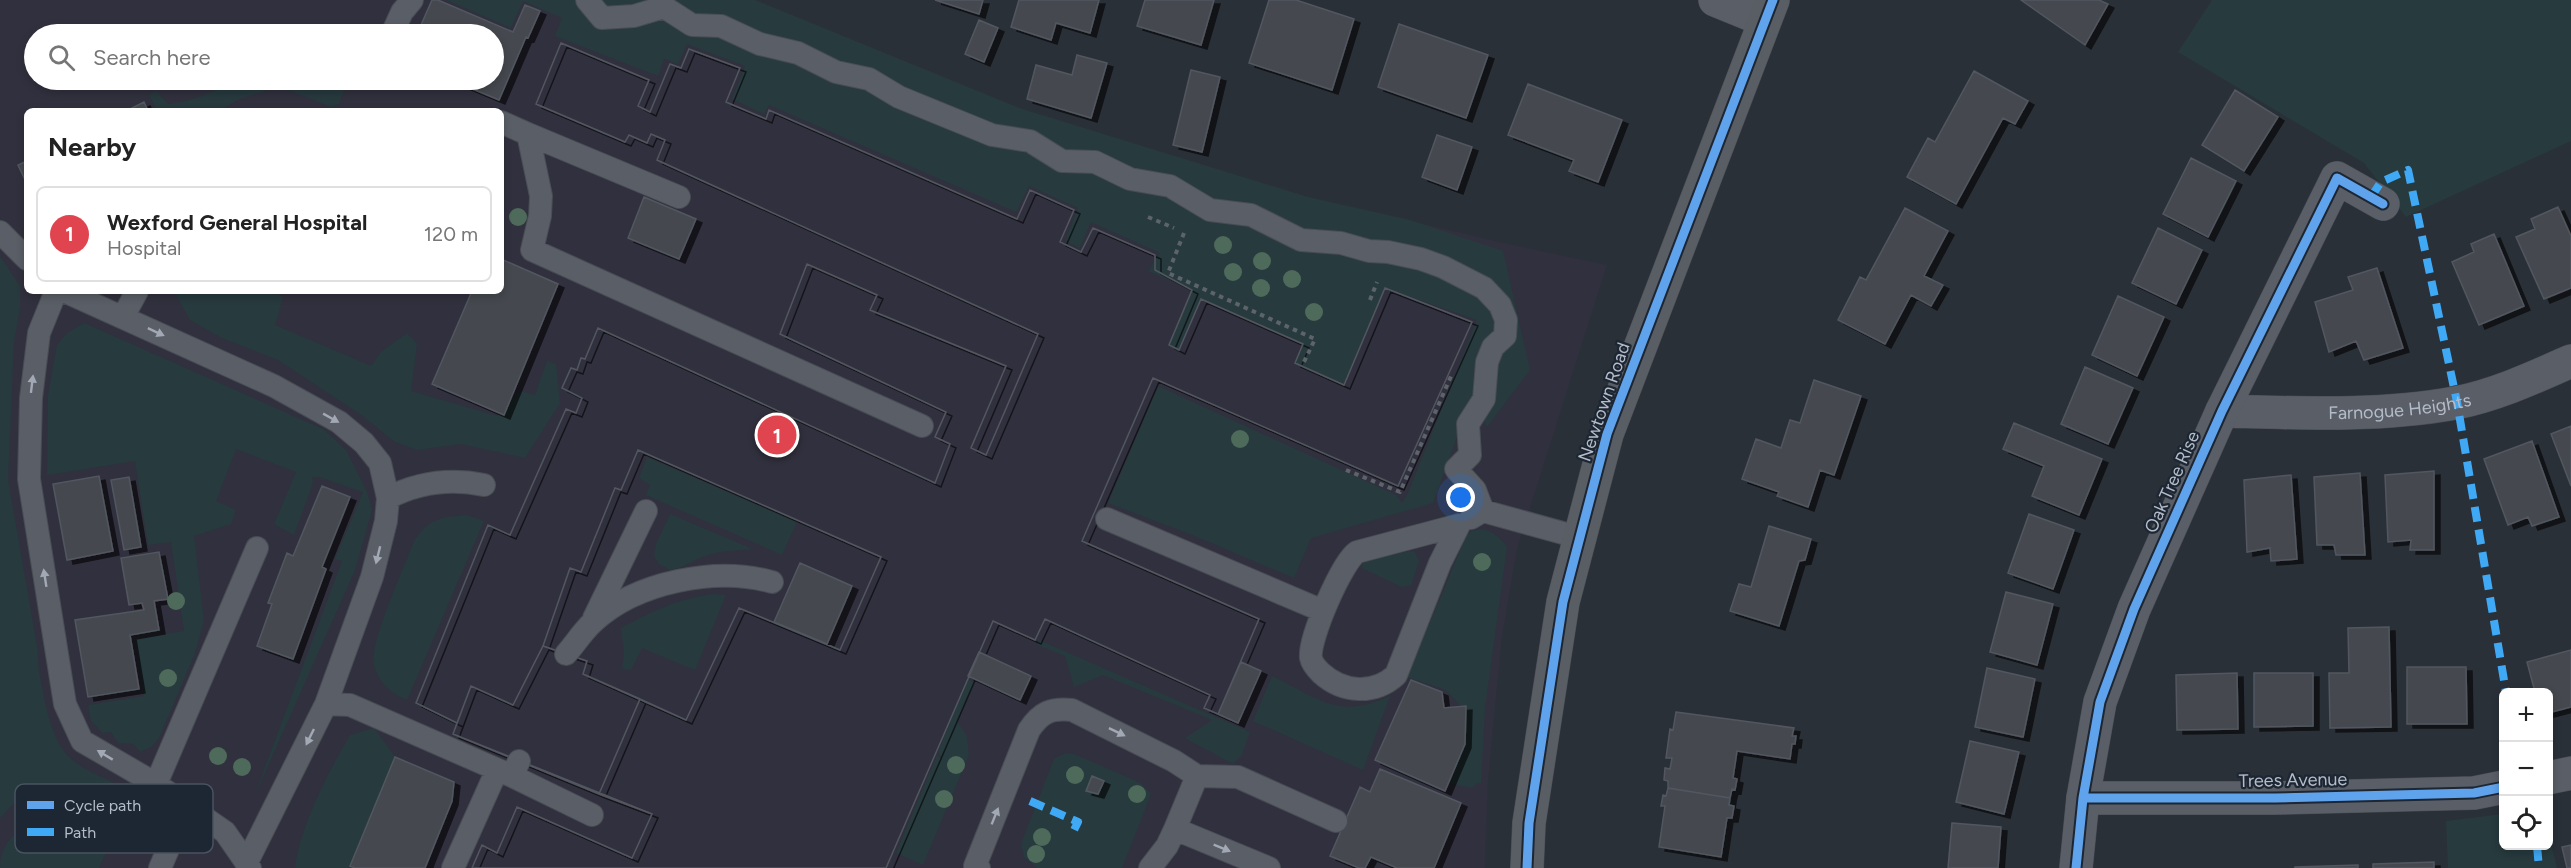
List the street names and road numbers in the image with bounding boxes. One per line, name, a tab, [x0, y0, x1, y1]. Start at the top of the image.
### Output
street label: Newtown Road	[1573, 339, 1635, 465]
street label: Farnogue Heights	[2328, 389, 2473, 424]
street label: Oak Tree Rise	[2140, 427, 2204, 536]
street label: Trees Avenue	[2239, 768, 2348, 792]

